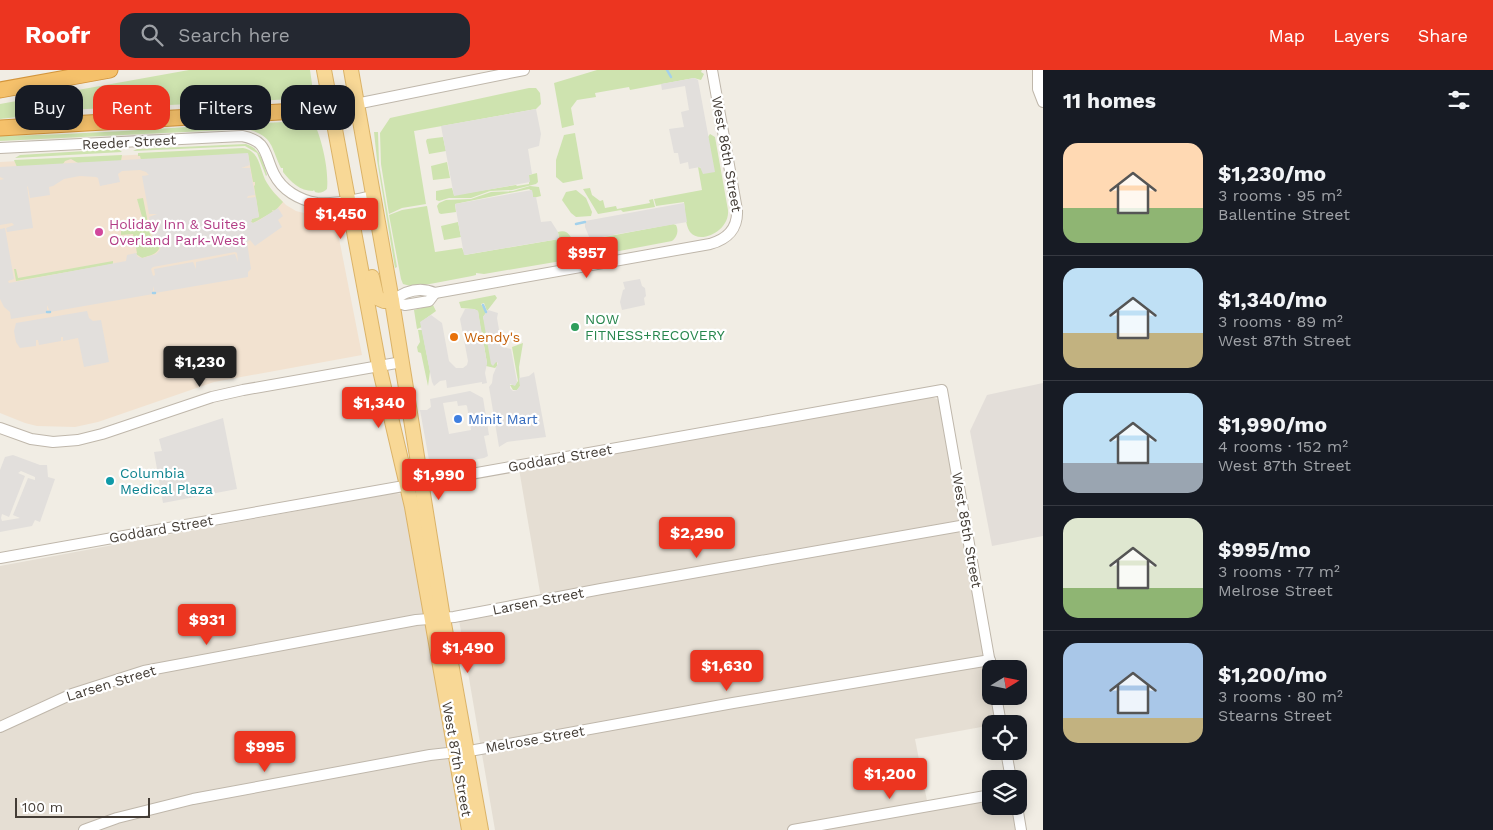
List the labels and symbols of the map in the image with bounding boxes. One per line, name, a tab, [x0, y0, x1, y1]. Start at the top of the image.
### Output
street label: West 86th Street	[709, 95, 745, 213]
street label: Reeder Street	[81, 132, 177, 152]
pin: $1,450	[300, 198, 382, 240]
place label: Holiday Inn & Suites Overland Park-West	[109, 216, 246, 248]
marker: Holiday Inn & Suites Overland Park-West	[93, 226, 105, 238]
pin: $957	[557, 236, 617, 279]
place label: NOW FITNESS+RECOVERY	[585, 311, 725, 343]
marker: NOW FITNESS+RECOVERY	[569, 321, 581, 333]
place label: Wendy's	[464, 329, 520, 345]
marker: Wendy's	[448, 331, 460, 343]
pin: $1,230	[159, 346, 241, 388]
pin: $1,340	[338, 386, 420, 429]
place label: Minit Mart	[468, 411, 538, 427]
marker: Minit Mart	[452, 413, 464, 425]
street label: Goddard Street	[507, 441, 613, 475]
pin: $1,990	[398, 458, 480, 501]
place label: Columbia Medical Plaza	[120, 465, 213, 497]
street label: West 85th Street	[949, 471, 985, 589]
marker: Columbia Medical Plaza	[104, 475, 116, 487]
street label: Goddard Street	[108, 512, 214, 546]
pin: $2,290	[656, 516, 738, 559]
street label: Larsen Street	[491, 584, 585, 618]
pin: $931	[177, 604, 237, 646]
pin: $1,490	[427, 632, 509, 674]
pin: $1,630	[686, 650, 768, 692]
north arrow	[982, 660, 1028, 705]
street label: Larsen Street	[64, 662, 158, 704]
street label: West 87th Street	[439, 700, 475, 818]
street label: Melrose Street	[484, 722, 586, 756]
pin: $995	[235, 730, 295, 773]
pin: $1,200	[849, 758, 931, 800]
scale bar	[15, 795, 150, 818]

